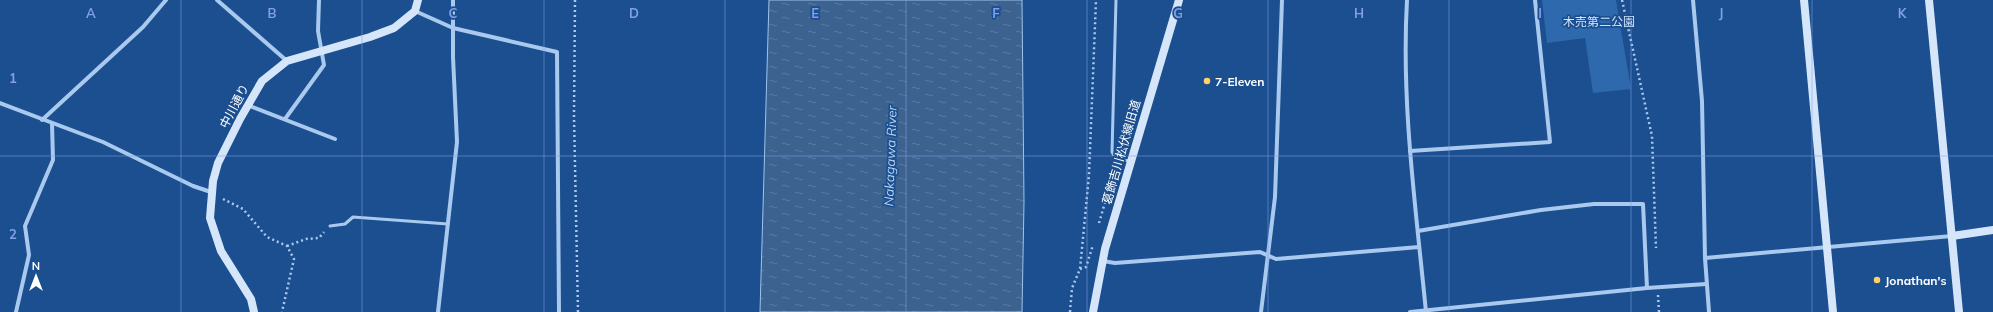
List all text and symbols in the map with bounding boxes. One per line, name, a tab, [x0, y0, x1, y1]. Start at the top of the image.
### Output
text: A	[86, 5, 96, 21]
text: B	[268, 5, 277, 21]
text: C	[449, 5, 458, 21]
text: D	[629, 5, 639, 21]
text: E	[811, 5, 819, 21]
text: F	[992, 5, 1000, 21]
text: G	[1173, 5, 1183, 21]
text: H	[1354, 5, 1364, 21]
text: I	[1538, 5, 1542, 21]
text: J	[1719, 5, 1723, 21]
text: K	[1898, 5, 1908, 21]
park label: 木売第二公園	[1563, 14, 1635, 29]
text: 1	[9, 70, 17, 86]
place label: 7-Eleven	[1215, 74, 1264, 89]
marker: 7-Eleven	[1202, 76, 1212, 86]
street label: 中川通り	[216, 81, 252, 131]
street label: 葛飾吉川松伏線旧道	[1099, 98, 1143, 206]
water label: Nakagawa River	[880, 104, 900, 207]
text: 2	[9, 226, 17, 242]
north arrow	[16, 256, 56, 296]
text: N	[32, 259, 40, 273]
place label: Jonathan's	[1885, 273, 1947, 288]
marker: Jonathan's	[1872, 275, 1882, 285]

